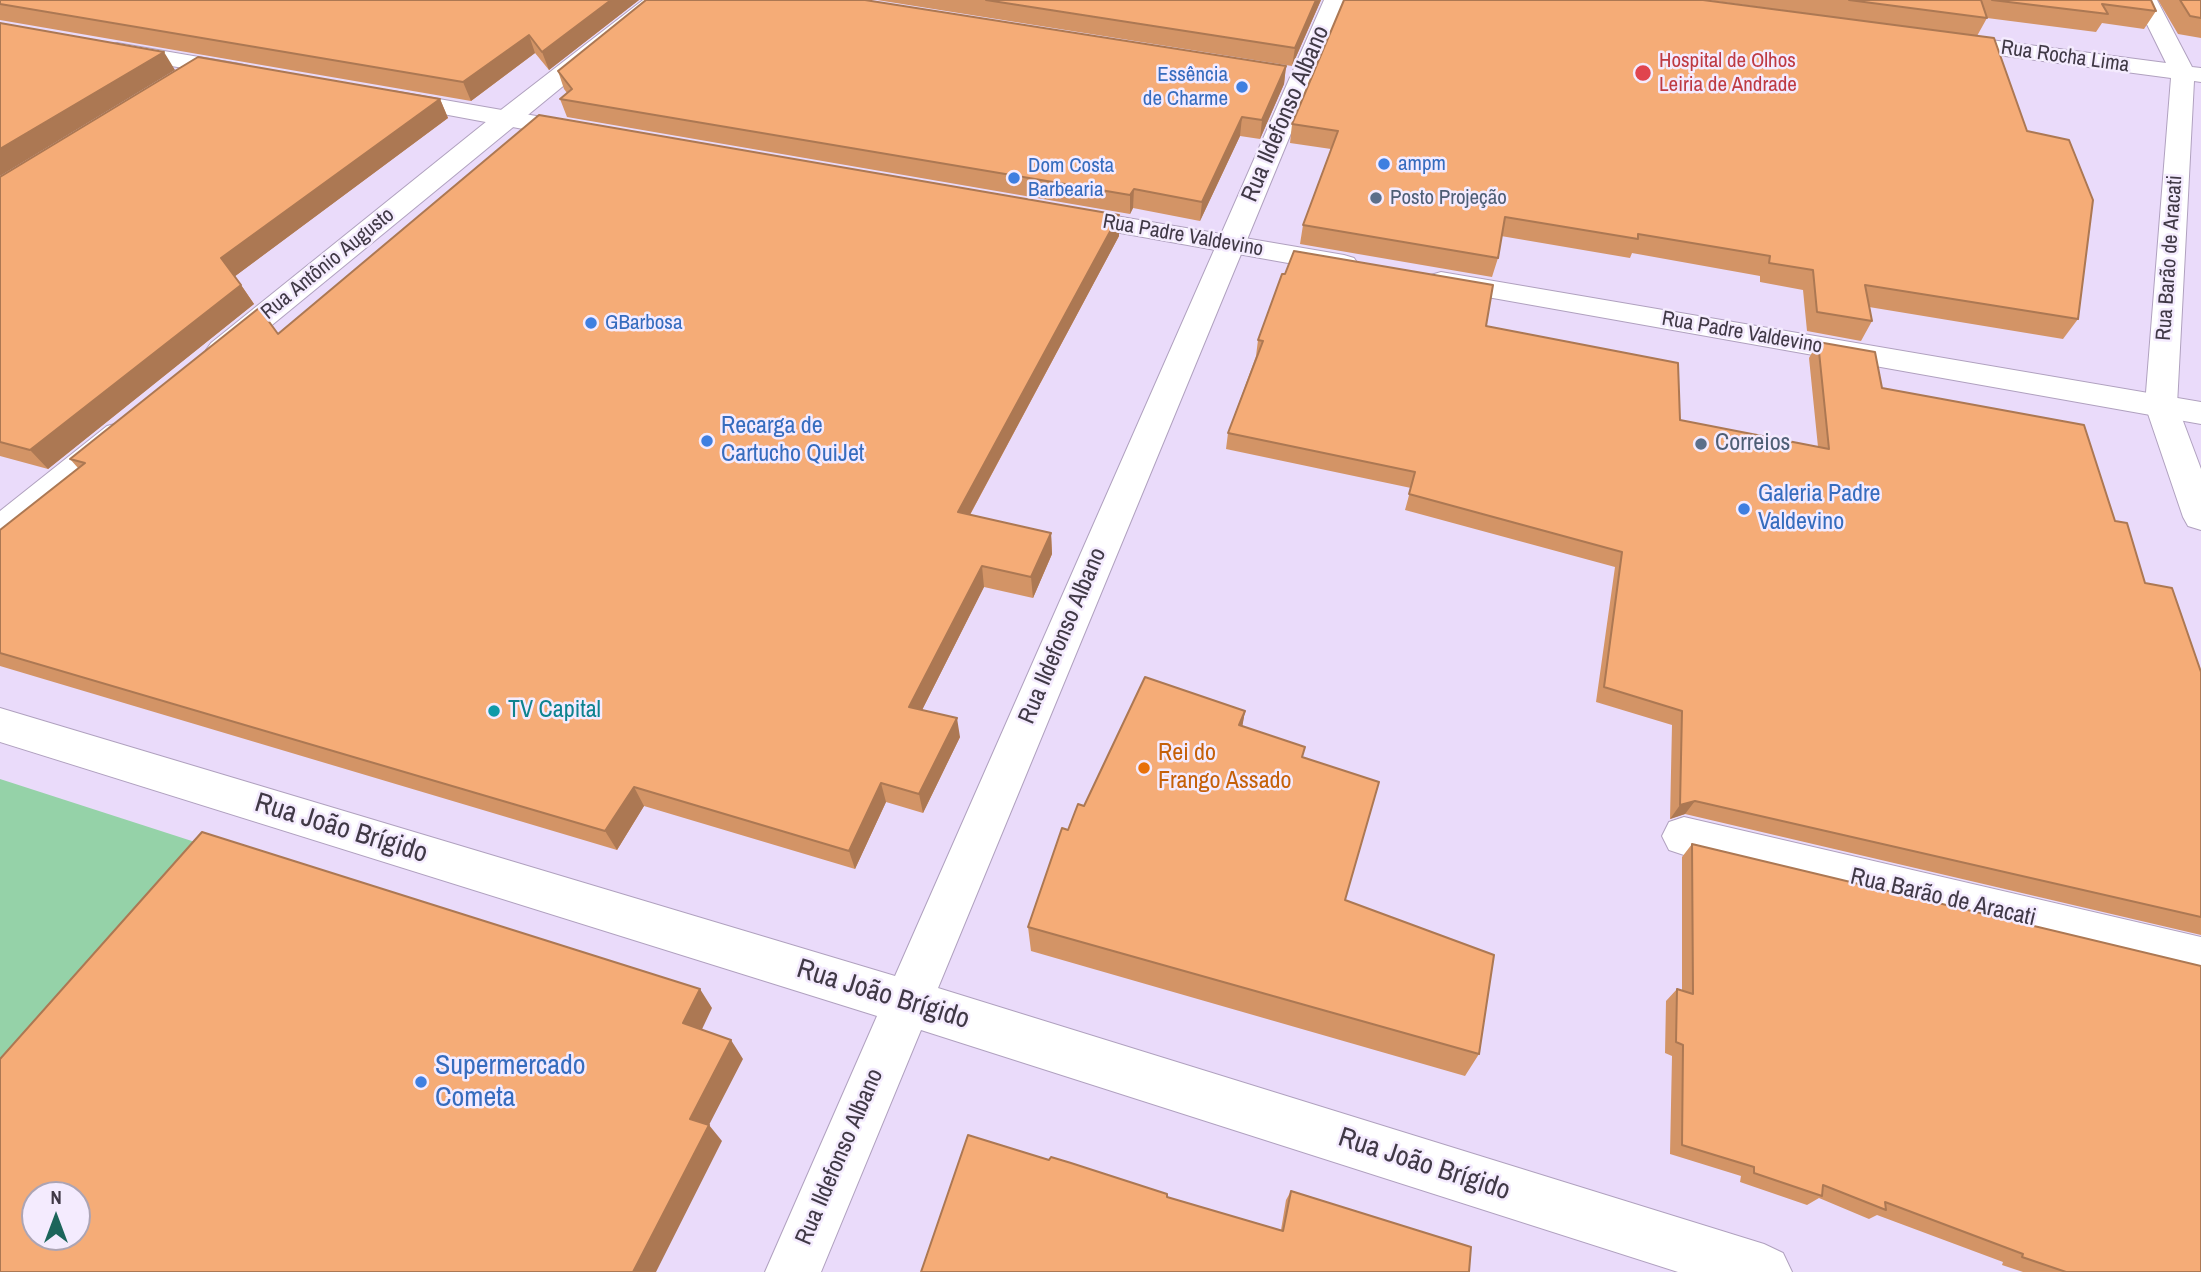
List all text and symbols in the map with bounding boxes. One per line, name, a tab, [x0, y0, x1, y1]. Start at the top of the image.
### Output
street label: Rua Ildefonso Albano	[1236, 22, 1336, 206]
street label: Rua Rocha Lima	[1999, 36, 2131, 78]
place label: Hospital de Olhos Leiria de Andrade	[1659, 48, 1797, 98]
place label: Essência de Charme	[1143, 62, 1228, 112]
marker: Hospital de Olhos Leiria de Andrade	[1633, 63, 1653, 83]
marker: Essência de Charme	[1234, 79, 1250, 95]
place label: ampm	[1398, 151, 1446, 177]
place label: Dom Costa Barbearia	[1028, 153, 1114, 203]
marker: ampm	[1376, 156, 1392, 172]
marker: Dom Costa Barbearia	[1006, 170, 1022, 186]
street label: Rua Barão de Aracati	[2152, 175, 2188, 341]
place label: Posto Projeção	[1390, 185, 1507, 211]
marker: Posto Projeção	[1368, 190, 1384, 206]
street label: Rua Antônio Augusto	[256, 203, 400, 325]
street label: Rua Padre Valdevino	[1101, 209, 1265, 263]
street label: Rua Padre Valdevino	[1660, 306, 1824, 360]
place label: GBarbosa	[605, 310, 683, 336]
marker: GBarbosa	[583, 315, 599, 331]
place label: Recarga de Cartucho QuiJet	[721, 413, 864, 469]
place label: Correios	[1715, 430, 1790, 458]
marker: Recarga de Cartucho QuiJet	[699, 433, 715, 449]
marker: Correios	[1693, 436, 1709, 452]
place label: Galeria Padre Valdevino	[1758, 481, 1881, 537]
marker: Galeria Padre Valdevino	[1736, 501, 1752, 517]
street label: Rua Ildefonso Albano	[1013, 544, 1113, 728]
place label: TV Capital	[508, 697, 601, 725]
marker: TV Capital	[486, 703, 502, 719]
place label: Rei do Frango Assado	[1158, 740, 1291, 796]
marker: Rei do Frango Assado	[1136, 760, 1152, 776]
street label: Rua João Brígido	[251, 787, 431, 871]
street label: Rua Barão de Aracati	[1848, 863, 2038, 933]
street label: Rua João Brígido	[793, 953, 973, 1037]
place label: Supermercado Cometa	[435, 1049, 586, 1115]
street label: Rua Ildefonso Albano	[790, 1065, 890, 1249]
marker: Supermercado Cometa	[413, 1074, 429, 1090]
street label: Rua João Brígido	[1334, 1121, 1514, 1209]
north arrow	[21, 1181, 91, 1251]
text: N	[50, 1184, 62, 1210]

